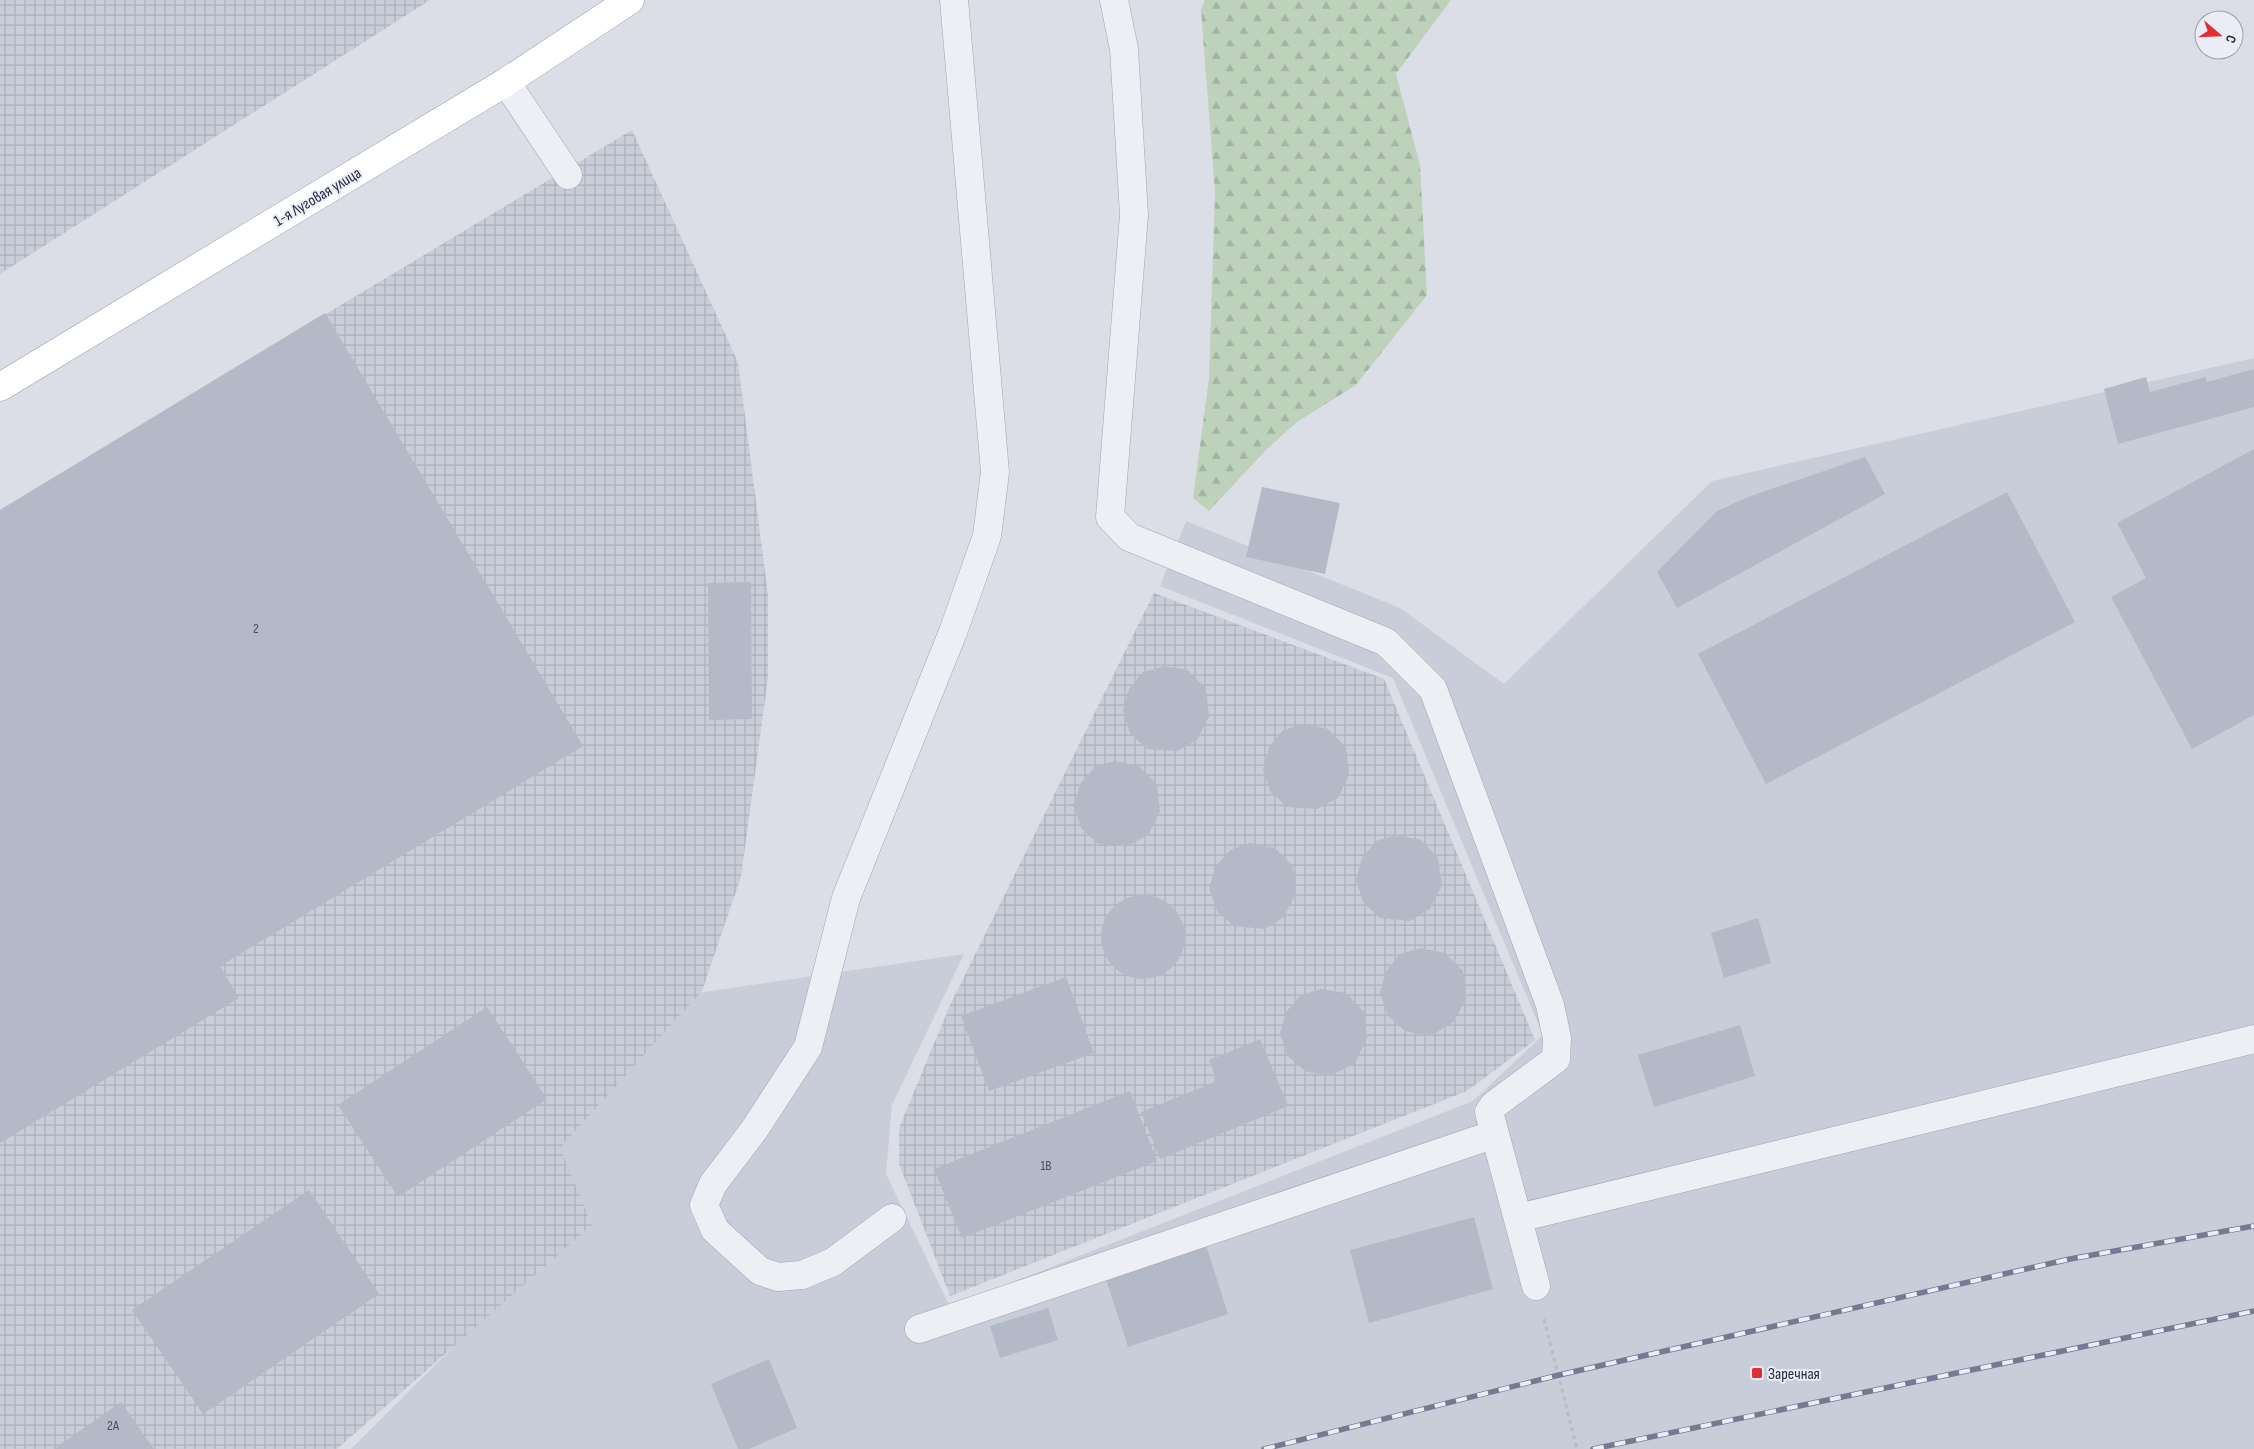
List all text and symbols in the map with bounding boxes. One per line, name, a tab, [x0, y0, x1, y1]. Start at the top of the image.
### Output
north arrow	[2194, 10, 2244, 60]
text: С	[2222, 33, 2240, 45]
street label: 1-я Луговая улица	[271, 164, 365, 231]
house number: 2	[253, 620, 259, 637]
house number: 1В	[1040, 1157, 1052, 1174]
place label: Заречная	[1768, 1365, 1820, 1384]
marker: Заречная	[1750, 1366, 1764, 1380]
house number: 2А	[107, 1417, 120, 1434]

